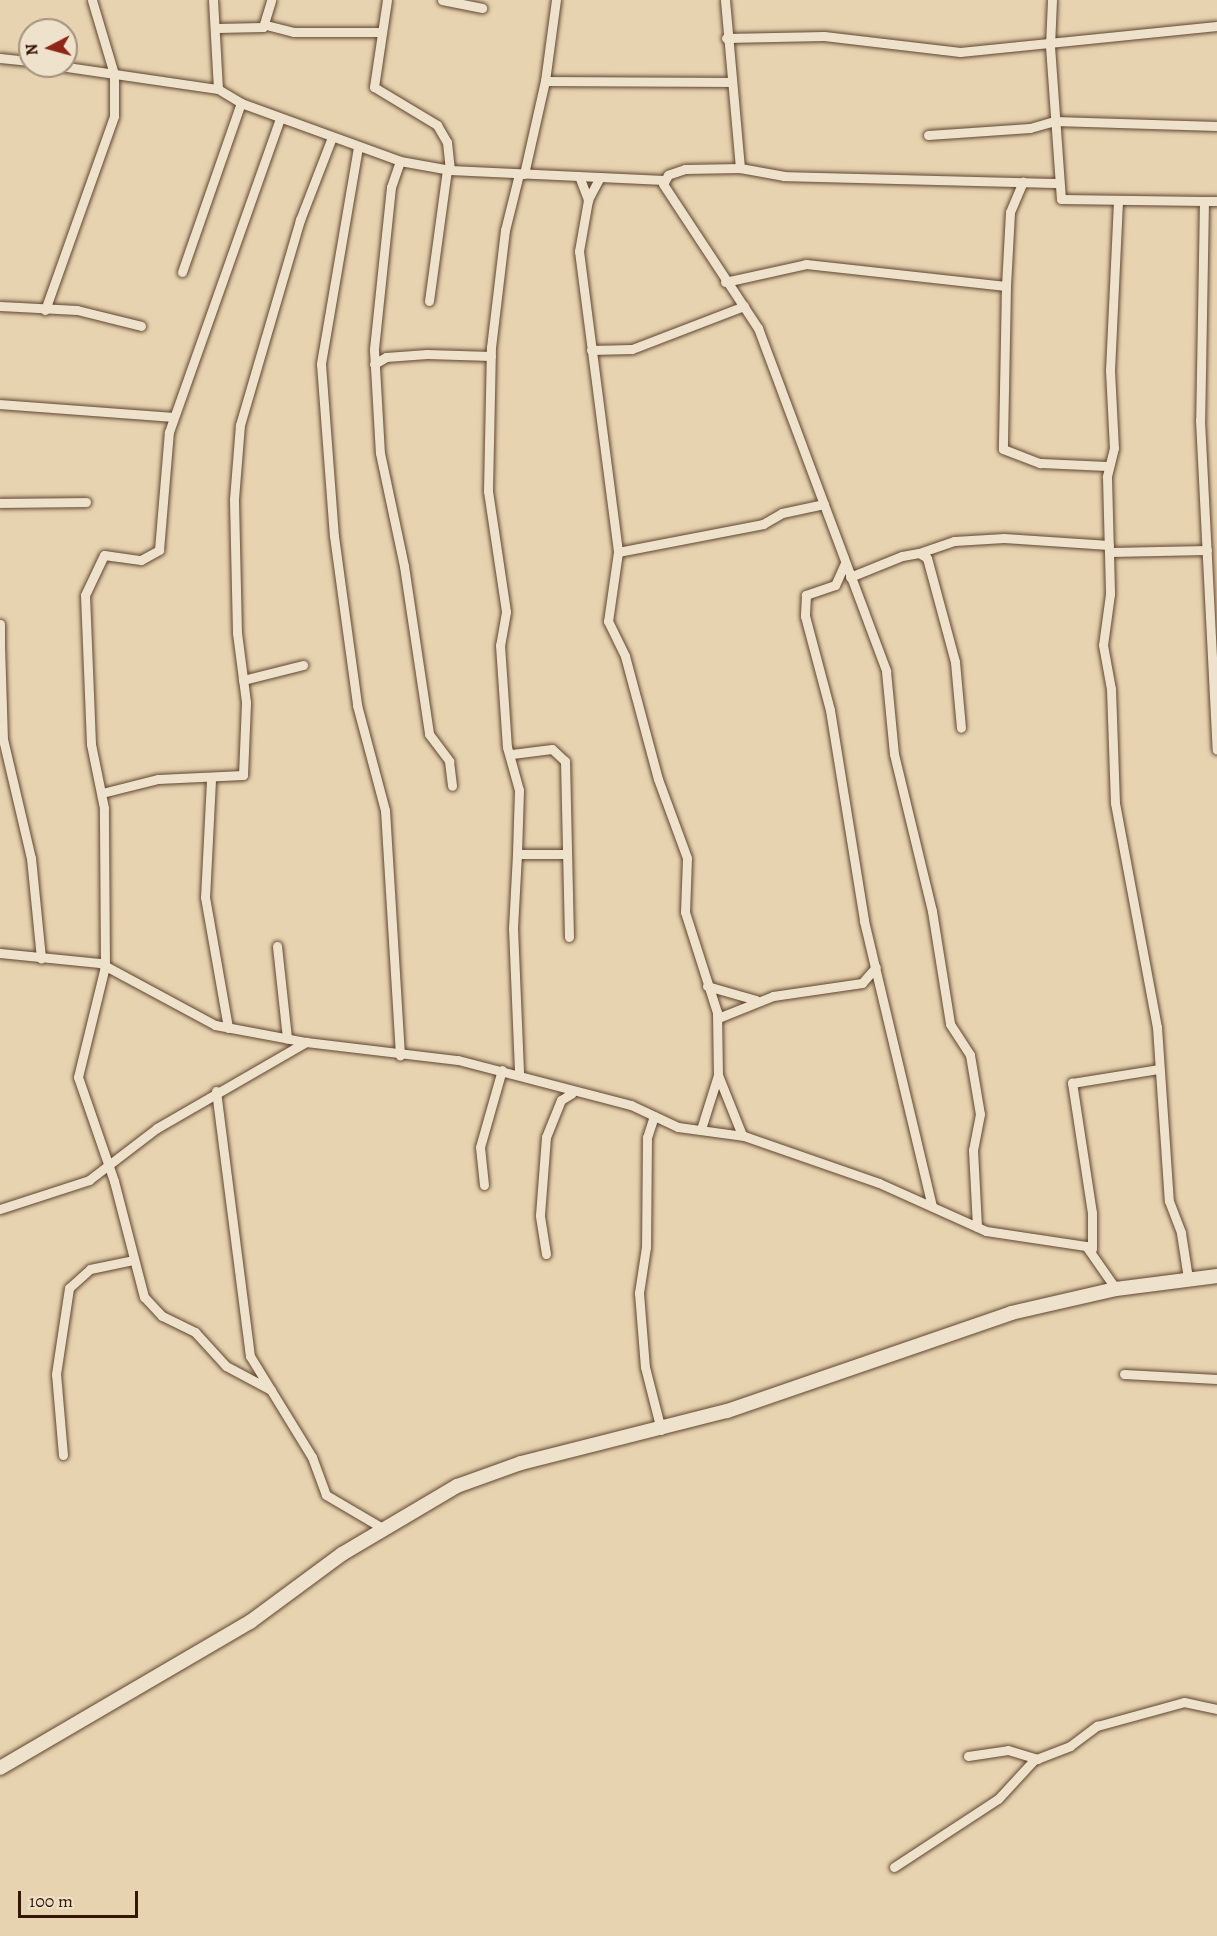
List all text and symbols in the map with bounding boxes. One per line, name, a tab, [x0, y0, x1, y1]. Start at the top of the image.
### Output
north arrow	[18, 18, 78, 78]
text: N	[21, 43, 44, 57]
scale bar	[21, 1879, 141, 1917]
text: 100 m	[29, 1889, 73, 1913]

